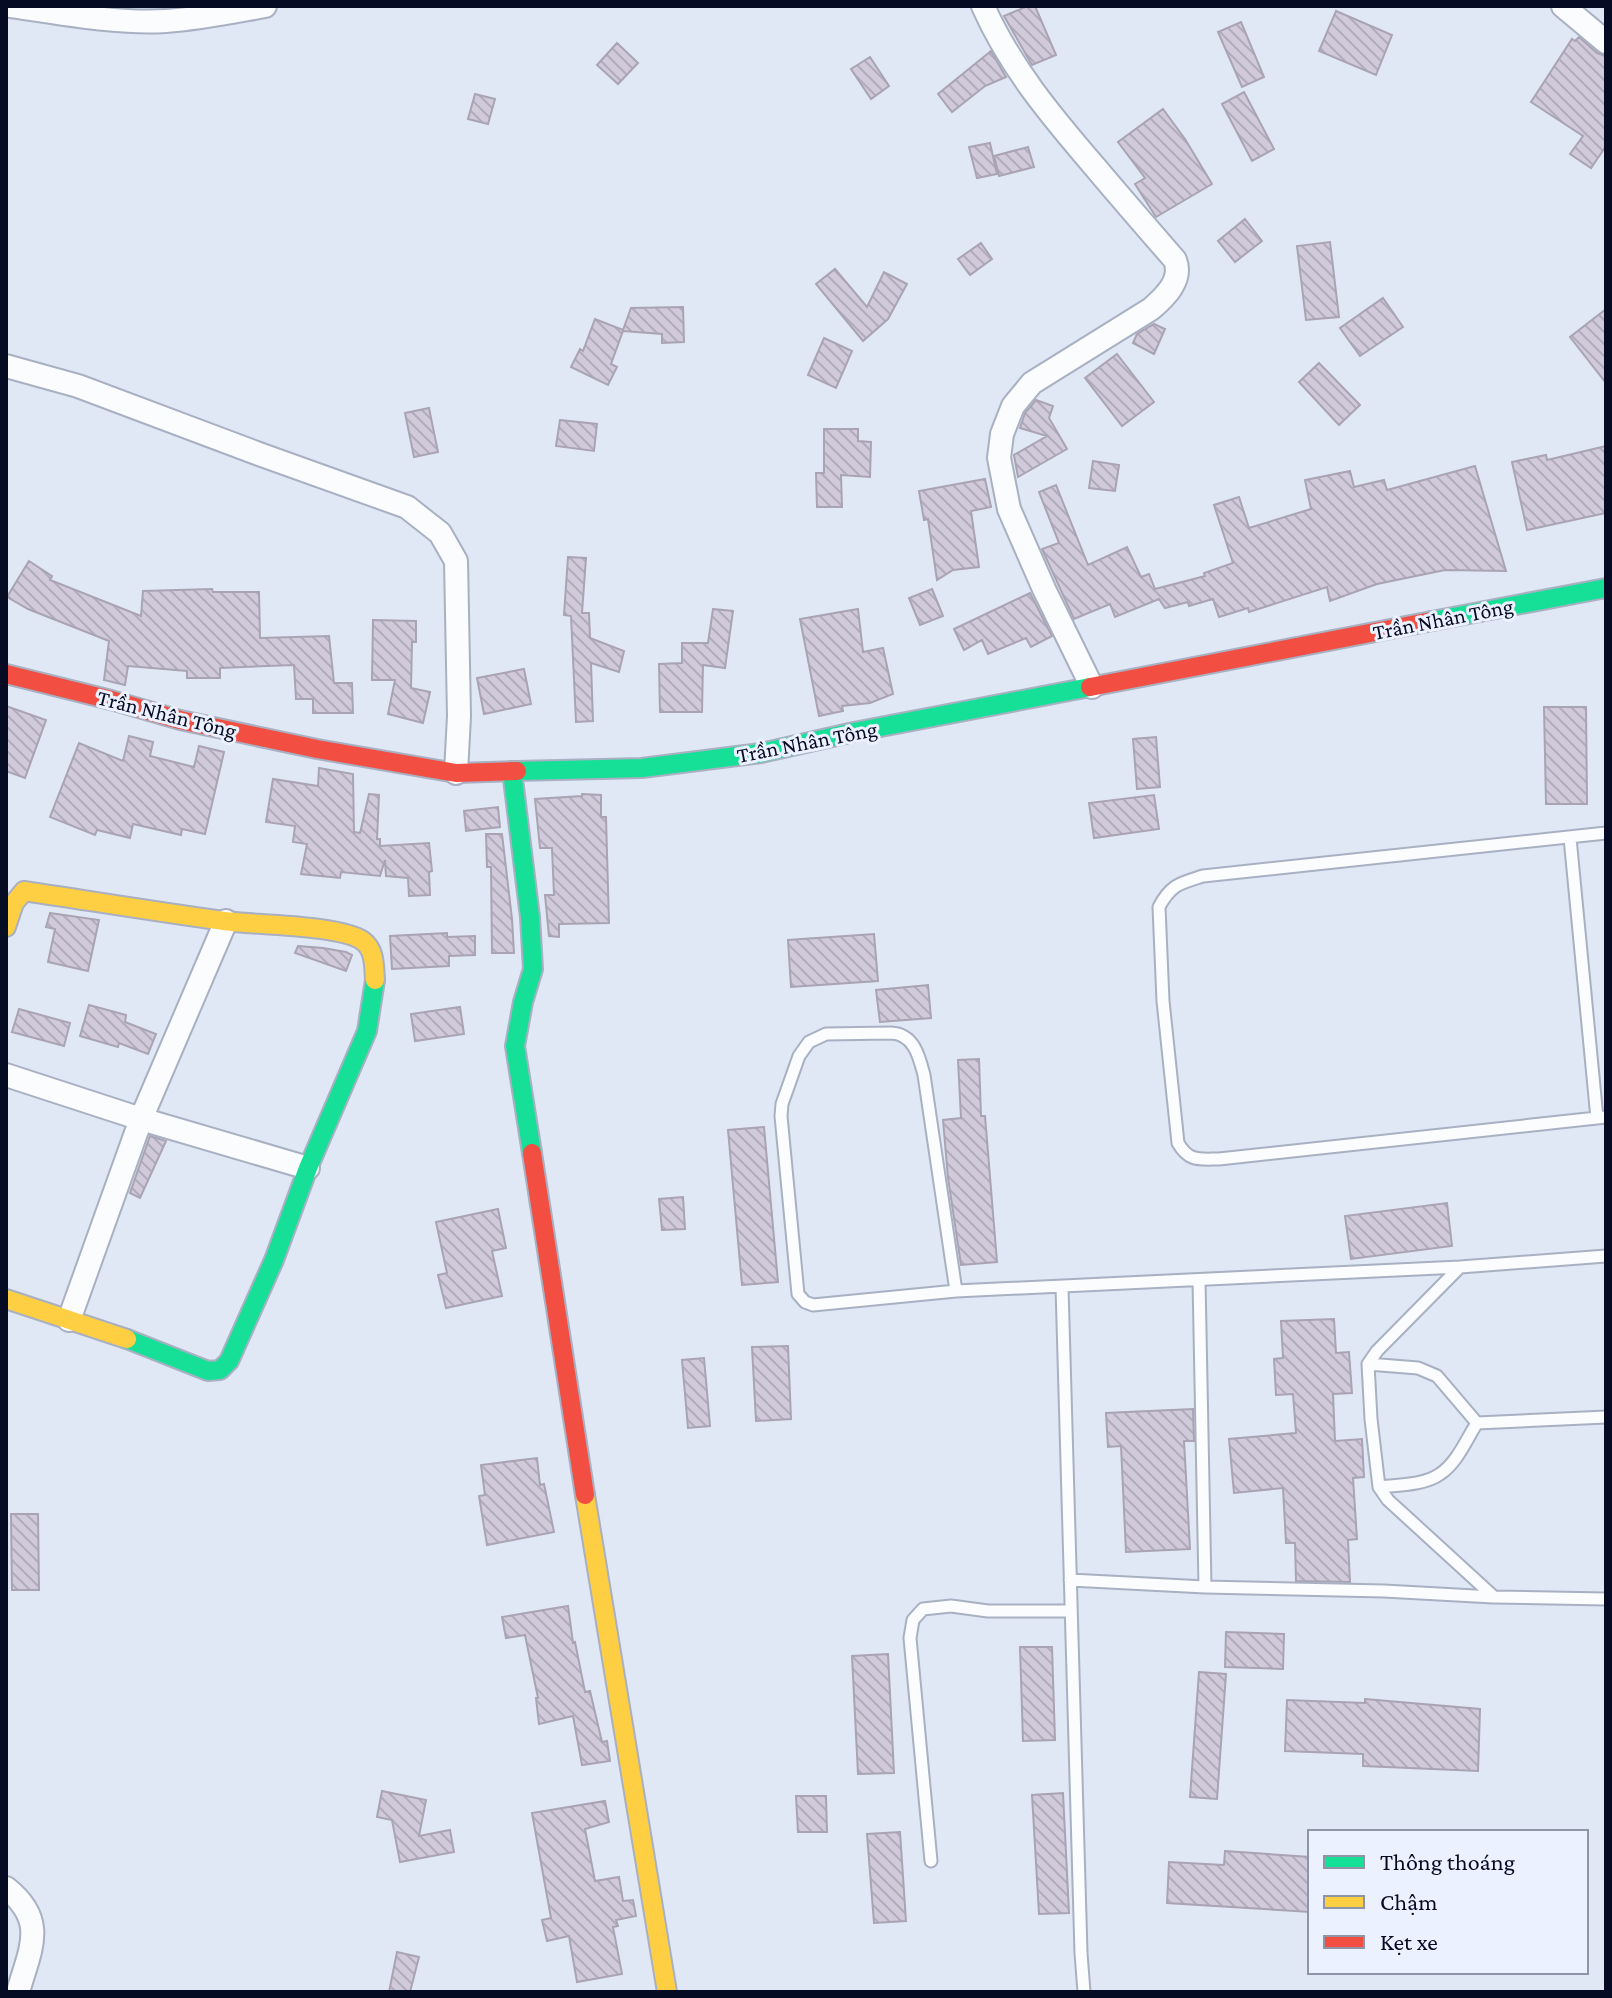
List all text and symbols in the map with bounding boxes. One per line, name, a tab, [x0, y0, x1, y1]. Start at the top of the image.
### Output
street label: Trần Nhân Tông	[1371, 593, 1516, 645]
street label: Trần Nhân Tông	[95, 685, 239, 743]
street label: Trần Nhân Tông	[735, 716, 880, 768]
legend	[1308, 1830, 1588, 1974]
text: Thông thoáng	[1380, 1848, 1516, 1875]
text: Chậm	[1380, 1888, 1437, 1915]
text: Kẹt xe	[1380, 1928, 1438, 1955]

